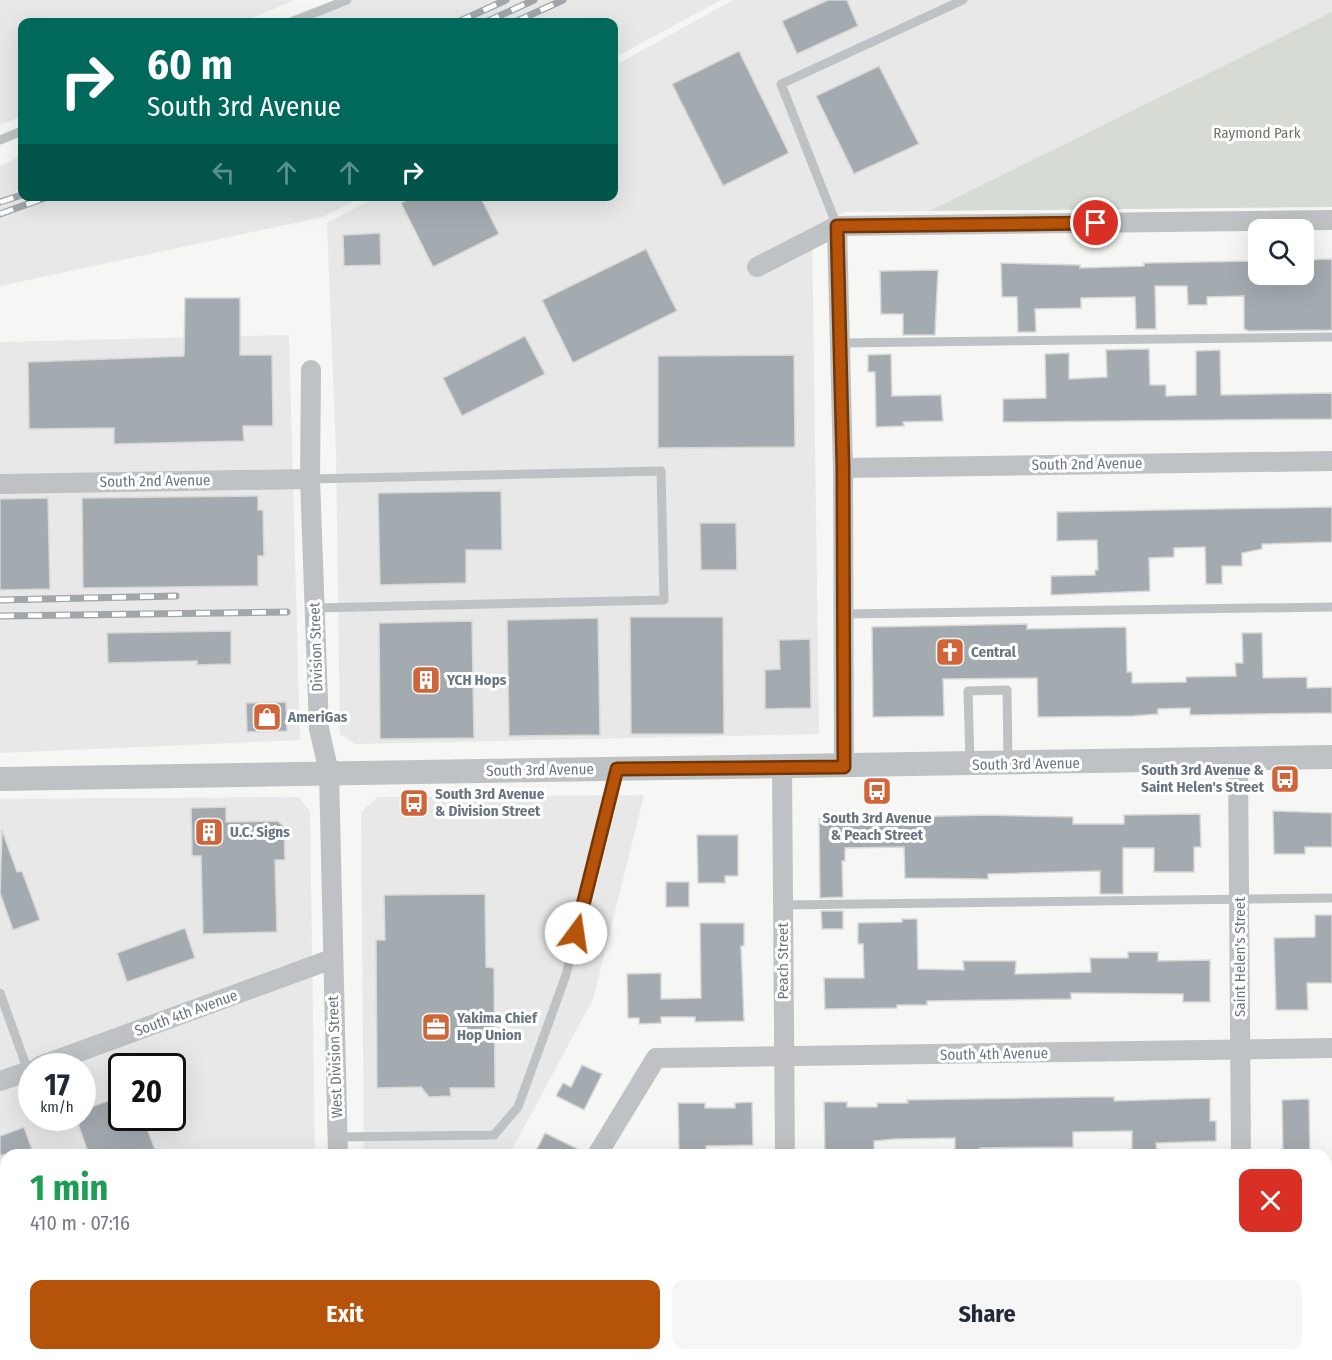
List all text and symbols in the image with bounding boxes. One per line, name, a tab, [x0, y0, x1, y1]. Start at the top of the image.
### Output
text: 60 m	[147, 40, 233, 90]
icon: right	[48, 42, 126, 120]
text: South 3rd Avenue	[147, 91, 341, 123]
park label: Raymond Park	[1213, 124, 1301, 142]
icon: left	[207, 156, 240, 189]
icon: ahead	[270, 156, 303, 189]
icon: ahead	[333, 156, 366, 189]
icon: right	[396, 156, 429, 189]
pin	[1070, 197, 1121, 248]
icon: arrive	[1079, 206, 1112, 239]
map controls	[1248, 219, 1314, 285]
button: search	[1248, 219, 1314, 285]
street label: South 2nd Avenue	[1032, 454, 1142, 474]
street label: South 2nd Avenue	[100, 471, 210, 491]
street label: Division Street	[305, 602, 327, 692]
church icon: Central	[934, 636, 966, 668]
place label: Central	[971, 643, 1017, 661]
building icon: YCH Hops	[410, 664, 442, 696]
place label: YCH Hops	[446, 671, 507, 689]
shop icon: AmeriGas	[251, 701, 283, 733]
place label: AmeriGas	[287, 708, 348, 726]
street label: South 3rd Avenue	[972, 754, 1080, 774]
street label: South 3rd Avenue	[486, 760, 594, 780]
place label: South 3rd Avenue & Saint Helen's Street	[1141, 761, 1265, 796]
bus stop icon: South 3rd Avenue & Saint Helen's Street	[1269, 763, 1301, 795]
bus stop icon: South 3rd Avenue & Peach Street	[861, 775, 893, 807]
place label: South 3rd Avenue & Division Street	[435, 785, 545, 820]
bus stop icon: South 3rd Avenue & Division Street	[398, 787, 430, 819]
place label: South 3rd Avenue & Peach Street	[822, 809, 932, 844]
building icon: U.C. Signs	[193, 816, 225, 848]
place label: U.C. Signs	[230, 823, 290, 841]
street label: Saint Helen's Street	[1231, 897, 1249, 1017]
position arrow	[544, 901, 608, 965]
street label: Peach Street	[774, 923, 792, 999]
street label: South 4th Avenue	[132, 986, 240, 1040]
street label: West Division Street	[324, 995, 346, 1119]
place label: Yakima Chief Hop Union	[456, 1009, 538, 1044]
office icon: Yakima Chief Hop Union	[420, 1011, 452, 1043]
street label: South 4th Avenue	[940, 1044, 1048, 1064]
speed limit sign: 20	[108, 1053, 186, 1131]
text: 17	[44, 1067, 70, 1103]
text: km/h	[40, 1098, 74, 1116]
text: 1 min	[30, 1166, 108, 1210]
button: close	[1239, 1169, 1302, 1232]
text: 410 m · 07:16	[30, 1211, 130, 1235]
button: Exit	[30, 1280, 660, 1349]
button: Share	[672, 1280, 1302, 1349]

